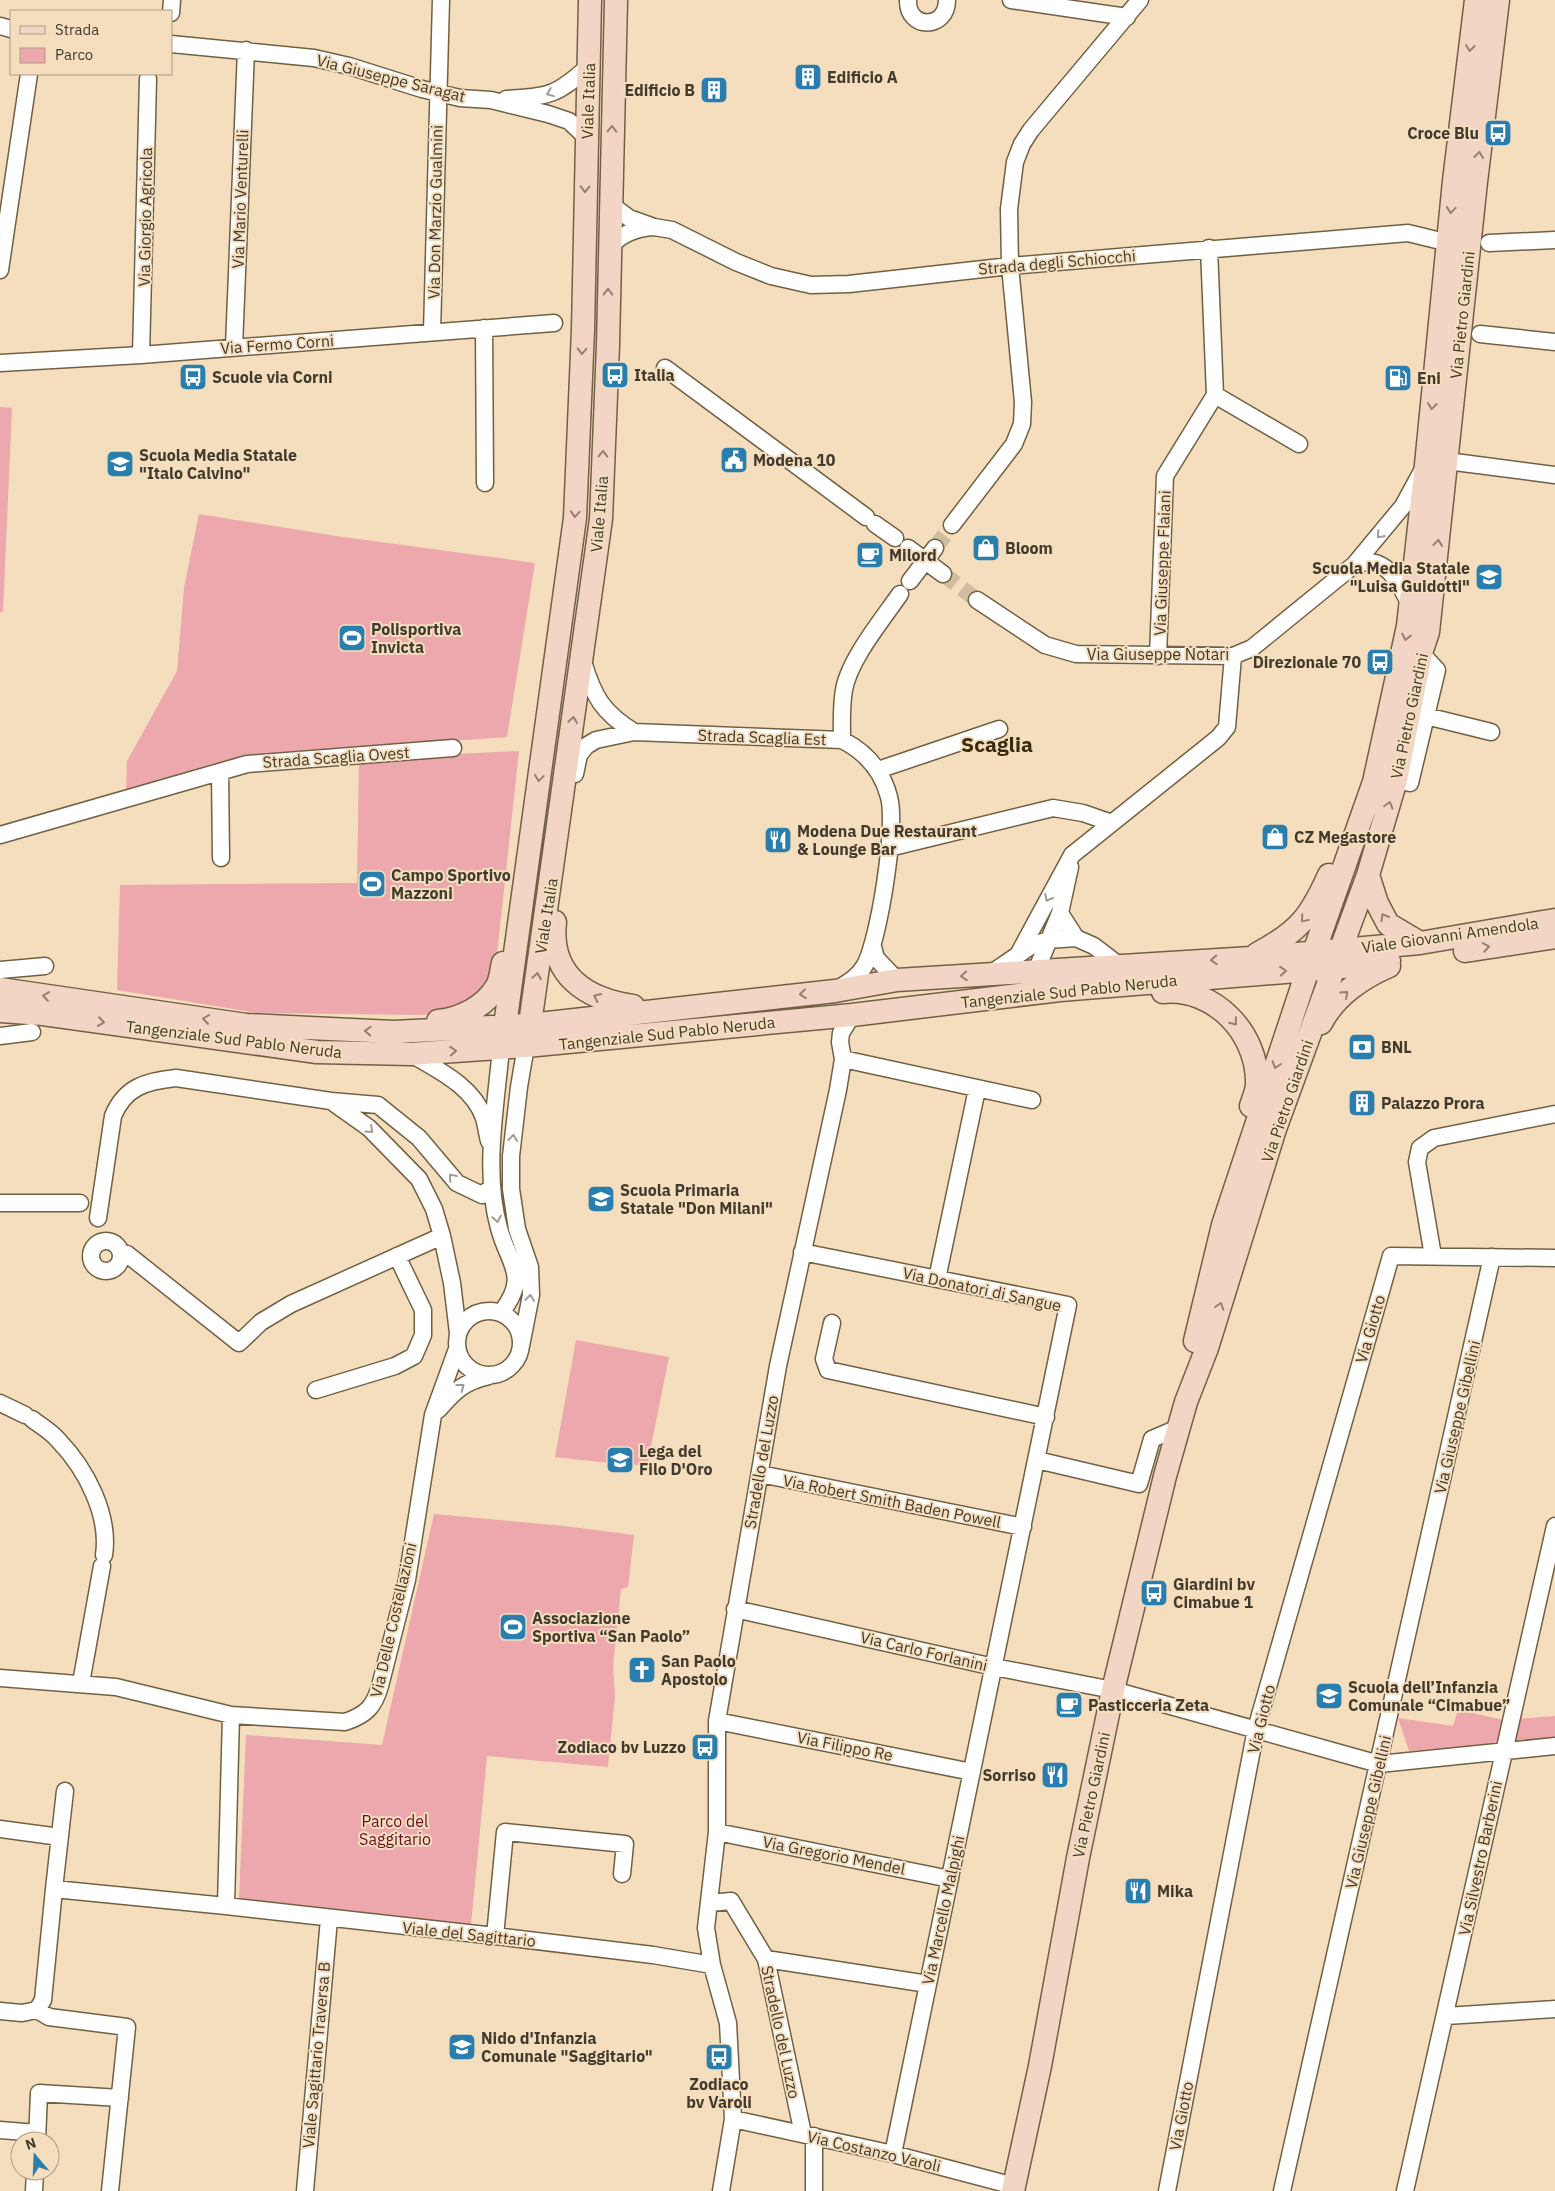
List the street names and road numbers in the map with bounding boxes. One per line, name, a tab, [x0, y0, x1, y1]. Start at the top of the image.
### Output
street label: Via Giuseppe Saragat	[314, 50, 468, 106]
street label: Viale Italia	[577, 62, 599, 140]
street label: Via Don Marzio Gualmini	[423, 125, 447, 299]
street label: Via Mario Venturelli	[228, 129, 252, 269]
street label: Via Giorgio Agricola	[134, 147, 156, 287]
street label: Strada degli Schiocchi	[977, 245, 1137, 279]
street label: Via Pietro Giardini	[1445, 250, 1479, 380]
street label: Via Fermo Corni	[220, 330, 334, 358]
street label: Viale Italia	[586, 474, 612, 553]
street label: Via Giuseppe Flaiani	[1149, 490, 1175, 636]
street label: Via Giuseppe Notari	[1087, 644, 1229, 664]
street label: Via Pietro Giardini	[1386, 651, 1432, 781]
street label: Strada Scaglia Est	[697, 725, 827, 749]
street label: Strada Scaglia Ovest	[262, 742, 410, 772]
street label: Viale Italia	[530, 876, 562, 955]
street label: Viale Giovanni Amendola	[1360, 913, 1540, 957]
street label: Tangenziale Sud Pablo Neruda	[960, 970, 1179, 1012]
street label: Tangenziale Sud Pablo Neruda	[558, 1012, 777, 1054]
street label: Tangenziale Sud Pablo Neruda	[125, 1016, 344, 1062]
street label: Via Pietro Giardini	[1257, 1037, 1317, 1165]
street label: Via Donatori di Sangue	[901, 1262, 1063, 1316]
street label: Via Giotto	[1351, 1293, 1389, 1365]
street label: Via Giuseppe Gibellini	[1430, 1338, 1484, 1496]
street label: Stradello del Luzzo	[739, 1394, 783, 1530]
street label: Via Robert Smith Baden Powell	[781, 1470, 1003, 1532]
street label: Via Delle Costellazioni	[365, 1541, 421, 1699]
street label: Via Carlo Forlanini	[858, 1627, 990, 1675]
street label: Via Giotto	[1243, 1683, 1279, 1755]
street label: Via Filippo Re	[795, 1727, 895, 1765]
street label: Via Pietro Giardini	[1068, 1730, 1114, 1860]
street label: Via Giuseppe Gibellini	[1341, 1733, 1395, 1891]
street label: Via Silvestro Barberini	[1454, 1779, 1506, 1937]
street label: Via Gregorio Mendel	[761, 1831, 907, 1879]
street label: Via Marcello Malpighi	[917, 1833, 969, 1987]
street label: Viale del Sagittario	[401, 1917, 537, 1951]
street label: Viale Sagittario Traversa B	[298, 1961, 334, 2149]
street label: Stradello del Luzzo	[757, 1964, 805, 2100]
street label: Via Giotto	[1164, 2080, 1198, 2152]
street label: Via Costanzo Varoli	[805, 2126, 943, 2176]

